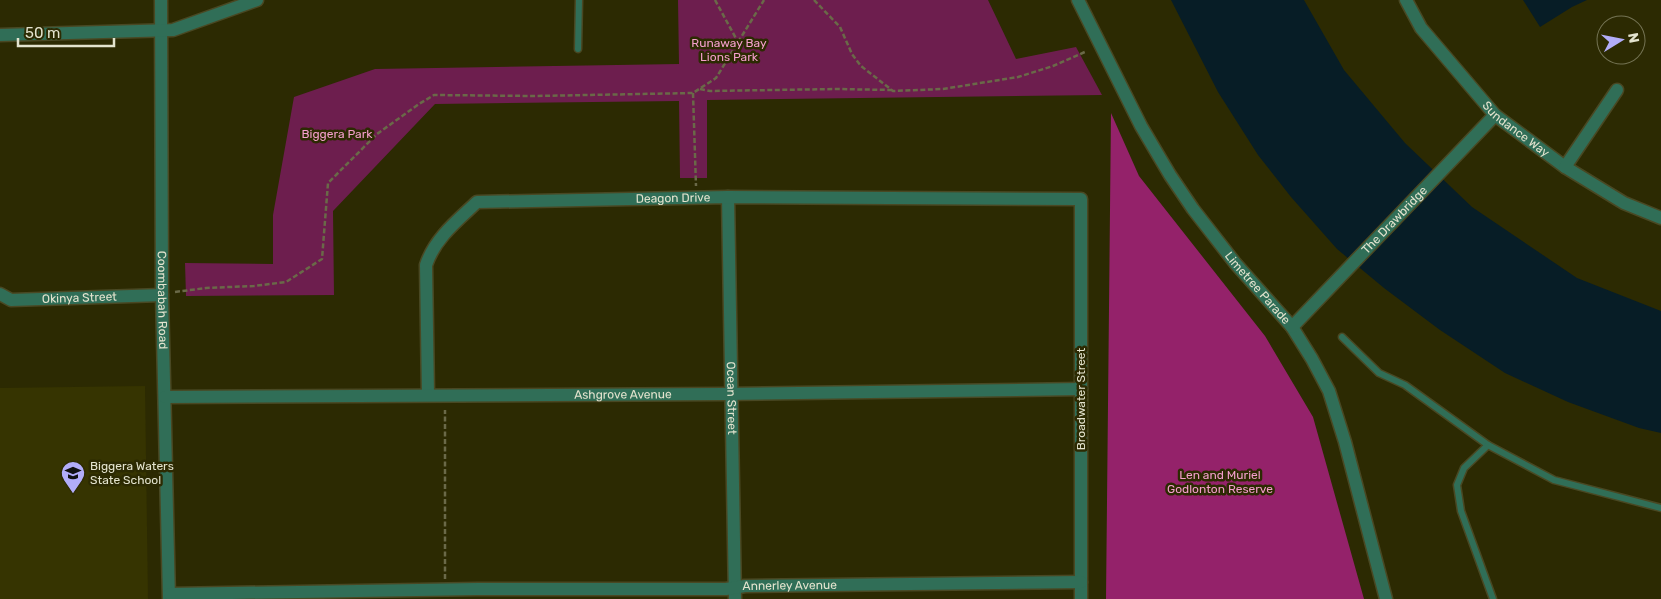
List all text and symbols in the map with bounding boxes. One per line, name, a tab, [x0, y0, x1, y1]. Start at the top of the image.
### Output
scale bar	[18, 15, 114, 47]
north arrow	[1596, 15, 1646, 65]
text: 50 m	[25, 24, 60, 42]
text: N	[1624, 31, 1643, 44]
park label: Runaway Bay Lions Park	[691, 36, 767, 64]
street label: Sundance Way	[1479, 98, 1552, 160]
park label: Biggera Park	[302, 127, 373, 141]
street label: The Drawbridge	[1359, 183, 1430, 257]
street label: Deagon Drive	[635, 190, 711, 206]
street label: Limetree Parade	[1222, 249, 1293, 327]
street label: Coombabah Road	[155, 251, 170, 349]
street label: Okinya Street	[42, 289, 117, 306]
street label: Broadwater Street	[1074, 347, 1088, 450]
street label: Ocean Street	[724, 361, 739, 435]
street label: Ashgrove Avenue	[574, 387, 672, 402]
place label: Biggera Waters State School	[90, 459, 174, 487]
school or university icon: Biggera Waters State School	[60, 460, 86, 494]
park label: Len and Muriel Godlonton Reserve	[1167, 468, 1273, 496]
street label: Annerley Avenue	[742, 578, 837, 593]

